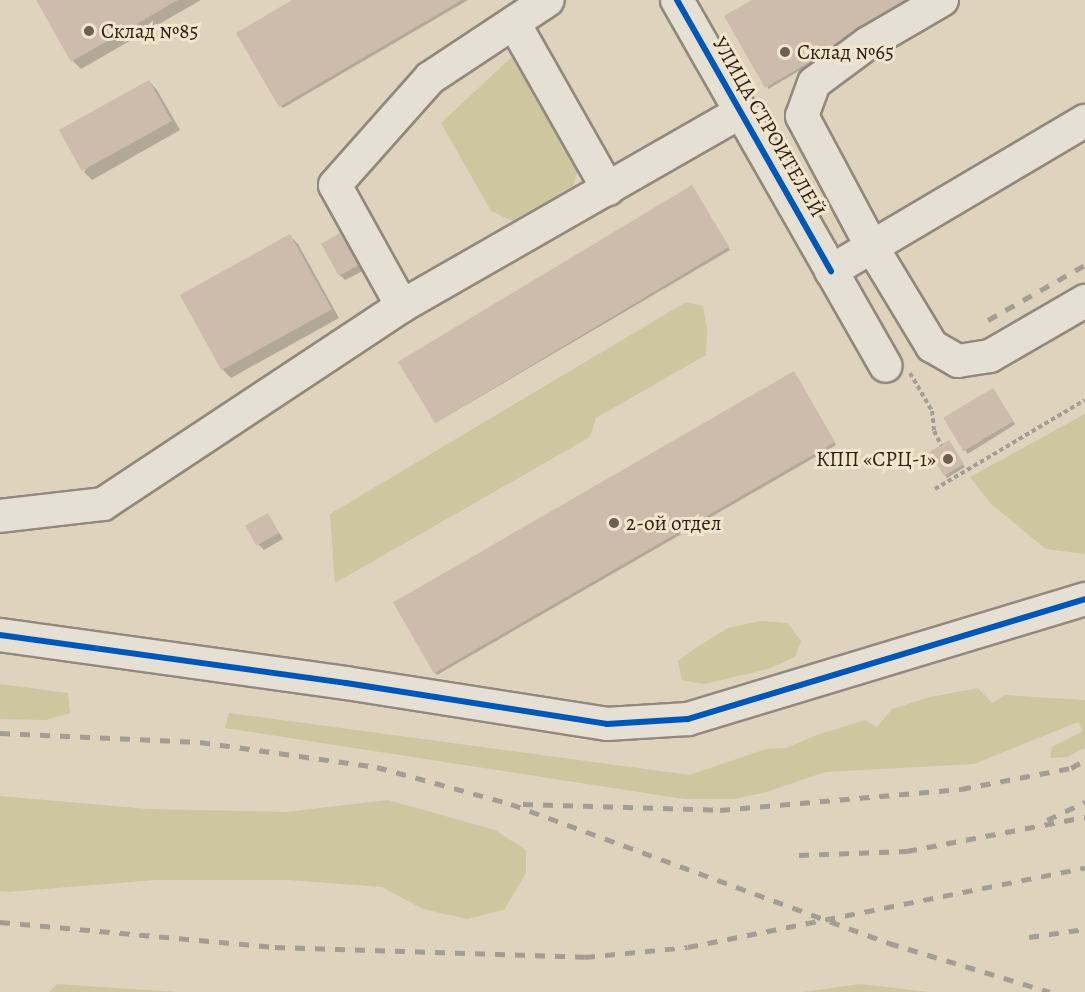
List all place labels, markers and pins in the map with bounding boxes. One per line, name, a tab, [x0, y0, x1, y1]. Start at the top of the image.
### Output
place label: Склад №85	[101, 18, 198, 44]
marker: Склад №85	[82, 24, 96, 38]
place label: Склад №65	[797, 39, 894, 65]
marker: Склад №65	[778, 45, 792, 59]
place label: КПП «СРЦ-1»	[816, 446, 936, 472]
marker: КПП «СРЦ-1»	[941, 452, 955, 466]
place label: 2-ой отдел	[626, 510, 721, 536]
marker: 2-ой отдел	[607, 516, 621, 530]

